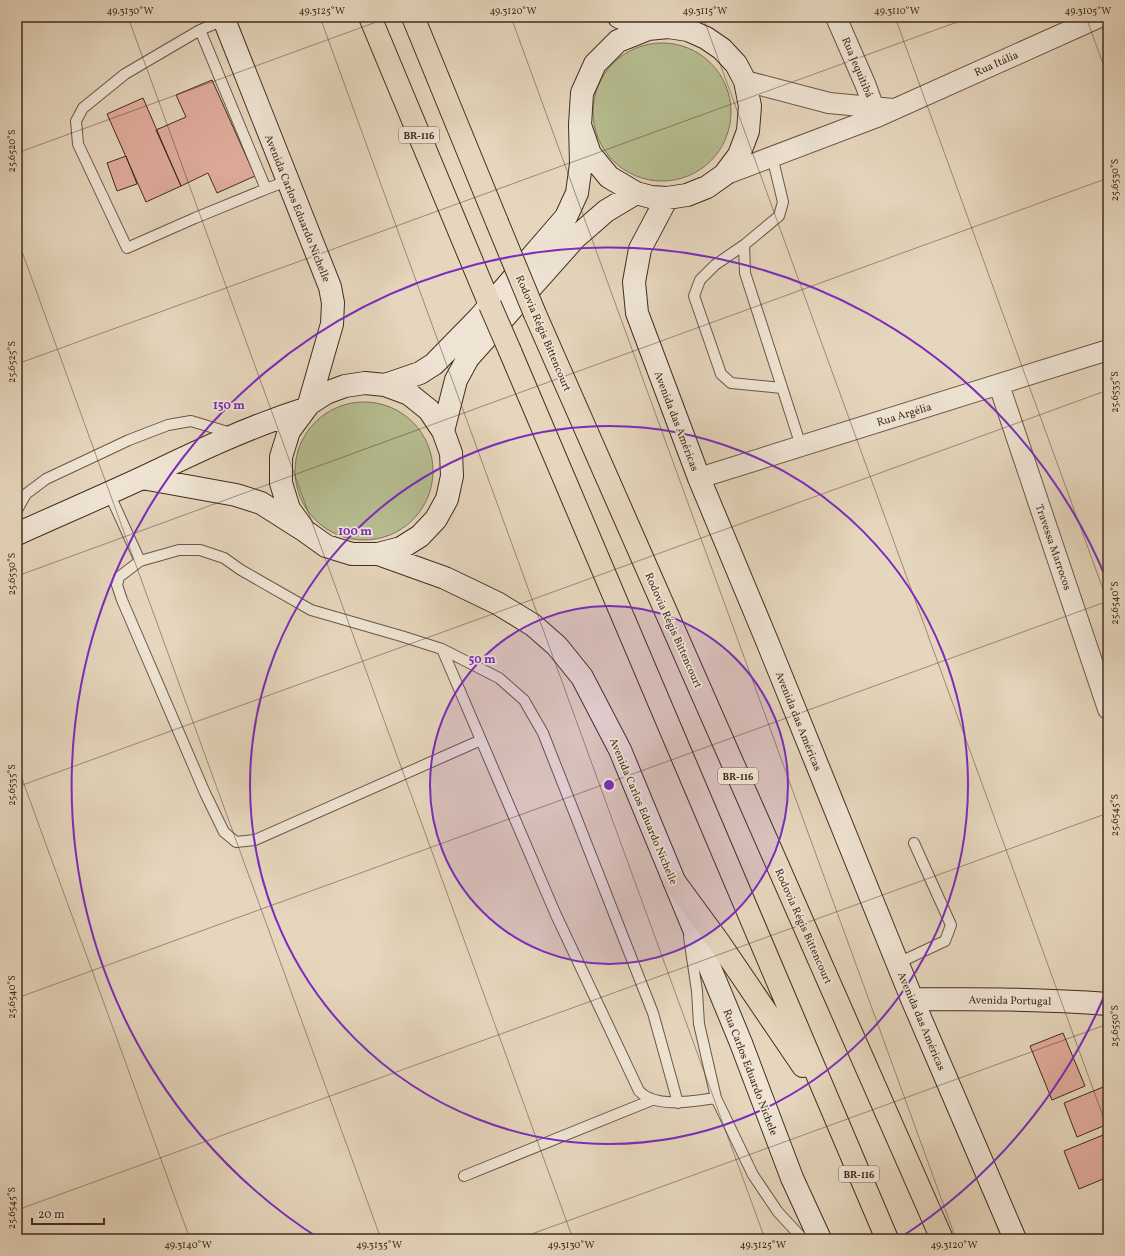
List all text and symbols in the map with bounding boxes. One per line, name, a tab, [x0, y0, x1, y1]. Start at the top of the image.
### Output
text: 49.3130°W	[107, 4, 153, 18]
text: 49.3125°W	[299, 4, 345, 18]
text: 49.3120°W	[489, 4, 537, 18]
text: 49.3115°W	[683, 4, 727, 18]
text: 49.3110°W	[874, 4, 920, 18]
text: 49.3105°W	[1065, 4, 1111, 18]
street label: Rua Jequitibá	[837, 35, 876, 101]
street label: Rua Itália	[972, 48, 1021, 81]
road number: BR-116	[399, 127, 439, 143]
text: 25.6520°S	[5, 130, 19, 172]
street label: Avenida Carlos Eduardo Nichelle	[260, 132, 333, 285]
text: 25.6530°S	[1108, 159, 1122, 201]
street label: Rodovia Régis Bittencourt	[511, 273, 574, 394]
text: 25.6525°S	[5, 341, 19, 383]
street label: Avenida das Américas	[650, 369, 702, 474]
text: 25.6535°S	[1108, 371, 1122, 413]
text: 150 m	[213, 398, 245, 414]
street label: Rua Argélia	[875, 400, 934, 431]
street label: Travessa Marrocos	[1031, 502, 1074, 593]
text: 100 m	[338, 524, 372, 540]
text: 25.6530°S	[5, 553, 19, 595]
street label: Rodovia Régis Bittencourt	[640, 570, 705, 691]
text: 25.6540°S	[1108, 581, 1122, 625]
text: 50 m	[468, 652, 496, 668]
street label: Avenida das Américas	[771, 670, 825, 774]
street label: Avenida Carlos Eduardo Nichelle	[605, 736, 680, 887]
text: 25.6535°S	[5, 764, 19, 806]
road number: BR-116	[718, 768, 758, 784]
centre of rings	[602, 778, 616, 792]
text: 25.6545°S	[1108, 794, 1122, 836]
street label: Rodovia Régis Bittencourt	[770, 866, 835, 987]
street label: Avenida das Américas	[893, 970, 948, 1074]
text: 25.6540°S	[5, 975, 19, 1019]
street label: Avenida Portugal	[968, 993, 1052, 1010]
text: 25.6550°S	[1108, 1005, 1122, 1047]
street label: Rua Carlos Eduardo Nichele	[719, 1007, 781, 1138]
road number: BR-116	[839, 1166, 879, 1182]
text: 25.6545°S	[5, 1187, 19, 1229]
scale bar	[32, 1200, 104, 1226]
text: 20 m	[38, 1207, 65, 1223]
text: 49.3140°W	[164, 1238, 212, 1252]
text: 49.3135°W	[356, 1238, 402, 1252]
text: 49.3130°W	[548, 1238, 594, 1252]
text: 49.3125°W	[740, 1238, 786, 1252]
text: 49.3120°W	[930, 1238, 978, 1252]

